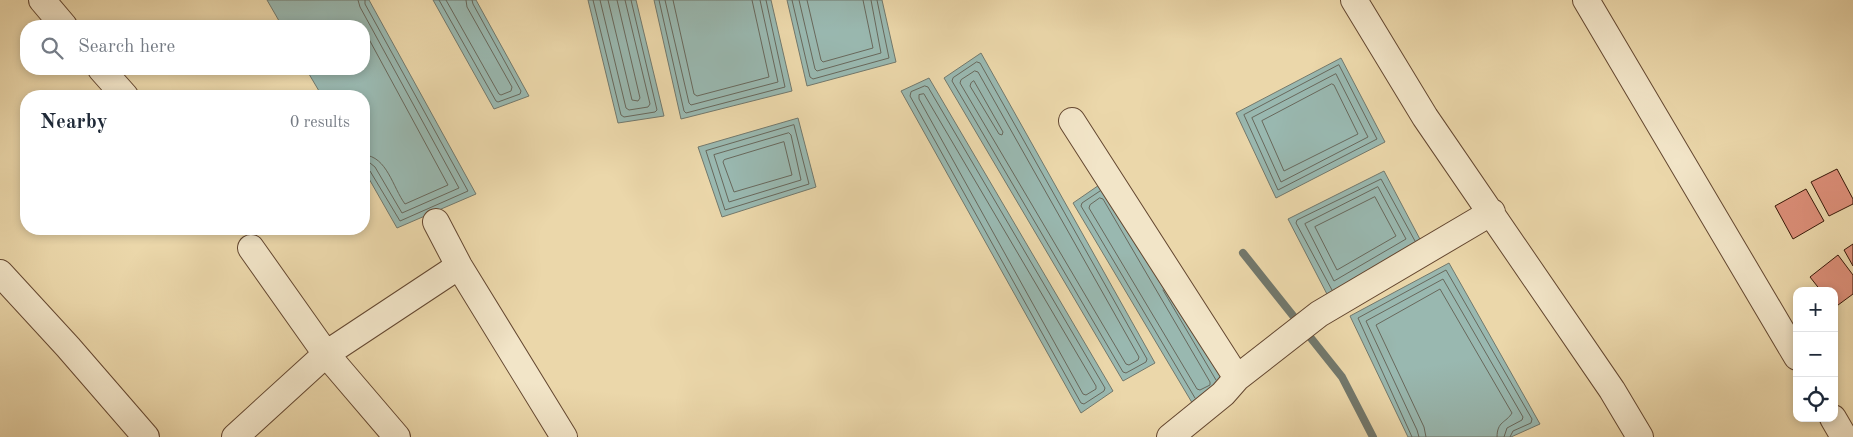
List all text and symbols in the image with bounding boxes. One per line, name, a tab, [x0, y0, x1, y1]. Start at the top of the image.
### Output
search box	[20, 20, 370, 75]
icon: search	[38, 34, 66, 62]
text: Search here	[78, 38, 175, 57]
text: Nearby	[40, 112, 108, 133]
text: 0 results	[290, 115, 350, 131]
map controls	[1793, 287, 1838, 422]
button: +	[1793, 287, 1838, 332]
button: −	[1793, 332, 1838, 377]
button: locate	[1793, 377, 1838, 422]

